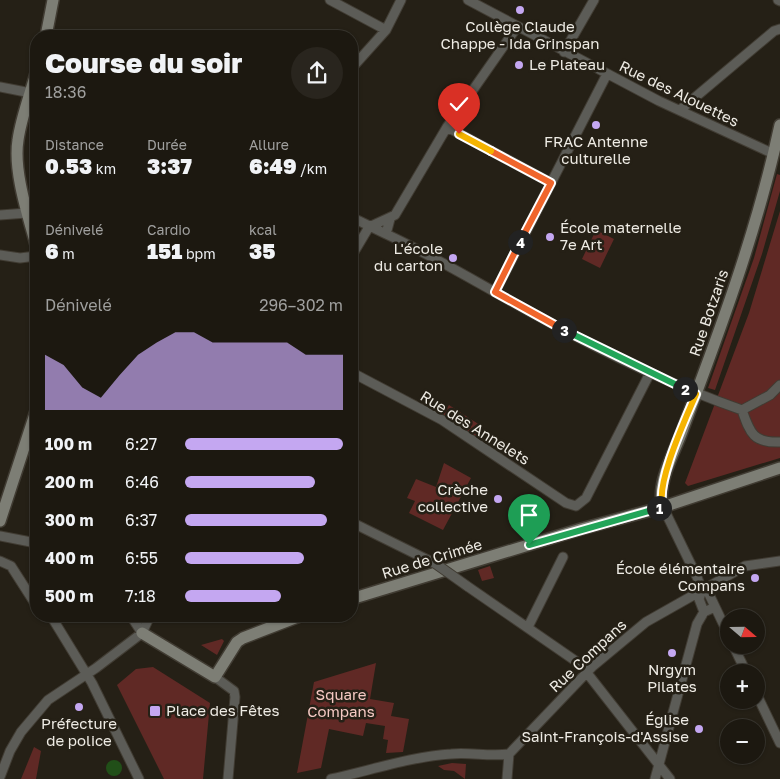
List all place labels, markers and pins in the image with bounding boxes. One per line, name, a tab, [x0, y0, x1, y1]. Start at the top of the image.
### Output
marker: Collège Claude Chappe - Ida Grinspan	[514, 4, 526, 16]
place label: Collège Claude Chappe - Ida Grinspan	[441, 17, 599, 52]
place label: Le Plateau	[529, 55, 605, 73]
marker: Le Plateau	[513, 59, 525, 71]
pin	[438, 83, 480, 134]
marker: FRAC Antenne culturelle	[590, 119, 602, 131]
place label: FRAC Antenne culturelle	[544, 132, 648, 167]
place label: École maternelle 7e Art	[560, 218, 682, 253]
pin: 4	[508, 230, 532, 254]
marker: École maternelle 7e Art	[544, 231, 556, 243]
place label: L'école du carton	[374, 239, 443, 274]
marker: L'école du carton	[447, 252, 459, 264]
pin: 3	[552, 318, 576, 342]
pin: 2	[672, 376, 698, 402]
place label: Crèche collective	[418, 480, 488, 515]
marker: Crèche collective	[492, 493, 504, 505]
pin	[508, 494, 550, 545]
pin: 1	[646, 496, 672, 520]
place label: École élémentaire Compans	[616, 559, 745, 594]
marker: École élémentaire Compans	[749, 572, 761, 584]
marker: Nrgym Pilates	[666, 647, 678, 659]
place label: Nrgym Pilates	[647, 660, 697, 695]
marker: Préfecture de police	[73, 701, 85, 713]
place label: Place des Fêtes	[166, 701, 280, 719]
marker: Place des Fêtes	[148, 704, 162, 718]
place label: Église Saint-François-d'Assise	[521, 710, 689, 745]
place label: Préfecture de police	[41, 714, 117, 749]
marker: Église Saint-François-d'Assise	[693, 723, 705, 735]

